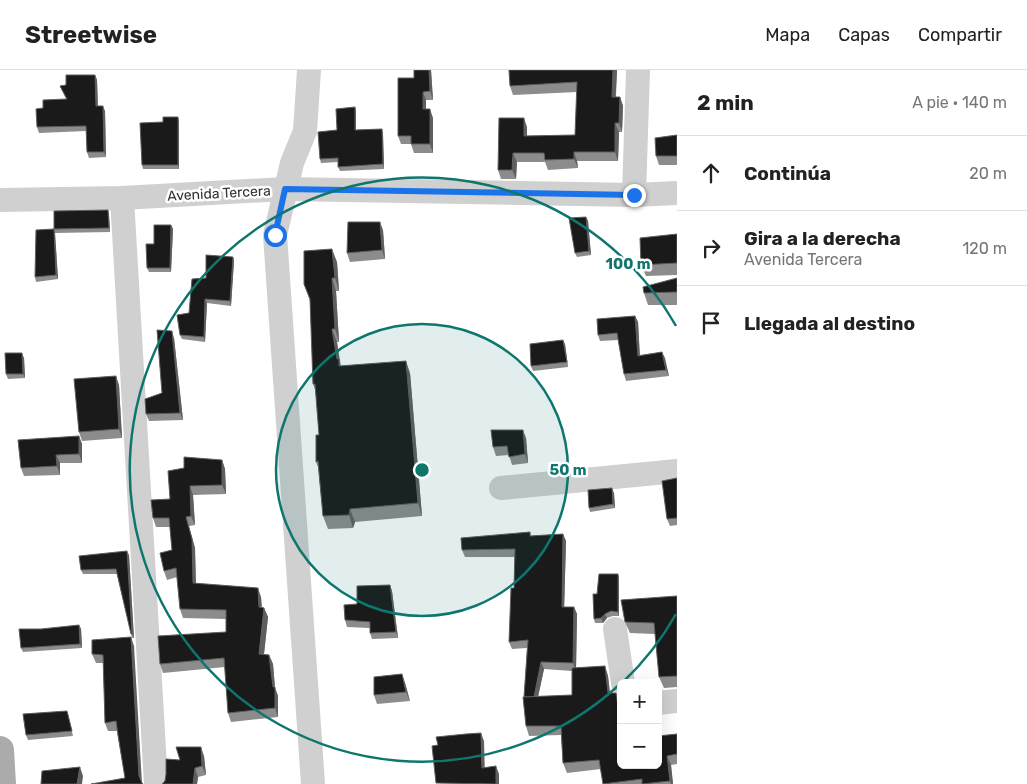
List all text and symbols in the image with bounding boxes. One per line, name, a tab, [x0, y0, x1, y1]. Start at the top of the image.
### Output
text: Streetwise	[25, 21, 157, 49]
text: Mapa	[765, 24, 810, 46]
text: Capas	[838, 24, 890, 46]
text: Compartir	[918, 24, 1002, 46]
text: 2 min	[697, 90, 754, 115]
text: A pie · 140 m	[912, 93, 1007, 112]
icon: ahead	[697, 159, 725, 187]
text: Continúa	[744, 162, 831, 185]
text: 20 m	[969, 164, 1007, 183]
street label: Avenida Tercera	[167, 182, 271, 205]
route end	[623, 184, 646, 207]
route start	[264, 224, 287, 247]
text: Gira a la derecha	[744, 227, 901, 250]
icon: right	[697, 234, 725, 262]
text: 120 m	[962, 239, 1007, 258]
text: Avenida Tercera	[744, 250, 862, 269]
text: 100 m	[606, 255, 650, 273]
icon: arrive	[697, 309, 725, 337]
text: Llegada al destino	[744, 312, 915, 335]
centre of rings	[413, 461, 431, 479]
text: 50 m	[550, 461, 586, 479]
map controls	[617, 679, 662, 769]
button: +	[617, 679, 662, 724]
button: −	[617, 724, 662, 769]

